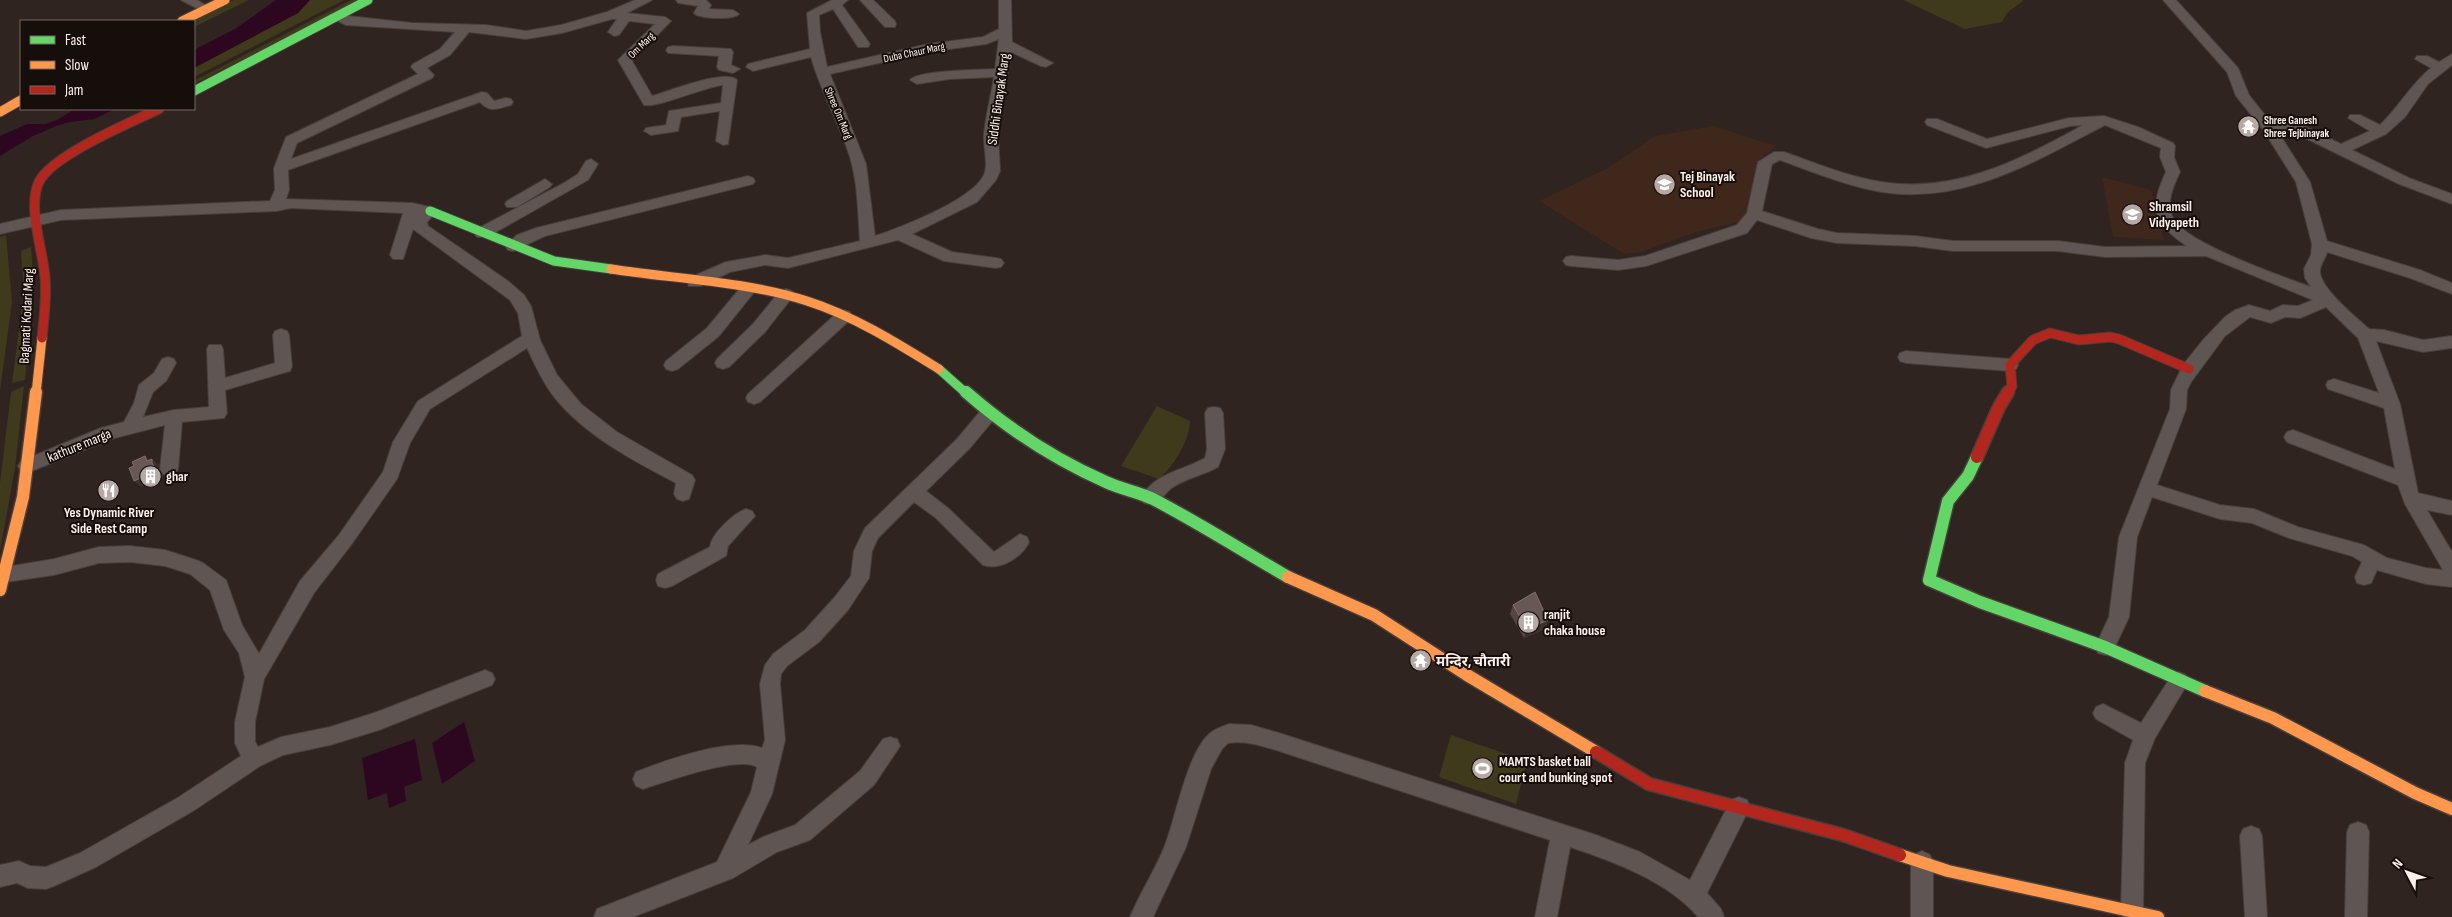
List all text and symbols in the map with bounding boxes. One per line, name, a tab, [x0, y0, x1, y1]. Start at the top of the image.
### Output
legend	[20, 20, 195, 110]
street label: Om Marg	[625, 29, 658, 61]
text: Fast	[65, 31, 87, 50]
street label: Duba Chaur Marg	[882, 40, 947, 65]
street label: Siddhi Binayak Marg	[984, 52, 1013, 146]
text: Slow	[65, 56, 89, 75]
text: Jam	[64, 81, 83, 100]
street label: Shree Om Marg	[822, 85, 856, 142]
temple icon: Shree Ganesh Shree Tejbinayak	[2236, 114, 2260, 138]
place label: Shree Ganesh Shree Tejbinayak	[2264, 114, 2330, 140]
place label: Tej Binayak School	[1680, 168, 1735, 201]
school or university icon: Tej Binayak School	[1652, 172, 1676, 196]
place label: Shramsil Vidyapeth	[2149, 198, 2199, 231]
school or university icon: Shramsil Vidyapeth	[2121, 202, 2145, 226]
street label: Bagmati Kodari Marg	[16, 267, 38, 364]
street label: kathure marga	[45, 425, 114, 466]
building icon: ghar	[138, 464, 162, 488]
place label: ghar	[166, 468, 189, 485]
restaurant icon: Yes Dynamic River Side Rest Camp	[97, 478, 121, 502]
place label: Yes Dynamic River Side Rest Camp	[64, 504, 155, 537]
place label: ranjit chaka house	[1544, 606, 1605, 639]
building icon: ranjit chaka house	[1516, 610, 1540, 634]
temple icon: मन्दिर, चौतारी	[1408, 649, 1432, 673]
place label: मन्दिर, चौतारी	[1436, 653, 1511, 670]
place label: MAMTS basket ball court and bunking spot	[1499, 753, 1613, 786]
sports icon: MAMTS basket ball court and bunking spot	[1471, 757, 1495, 781]
north arrow	[2382, 847, 2432, 897]
text: N	[2389, 855, 2406, 872]

